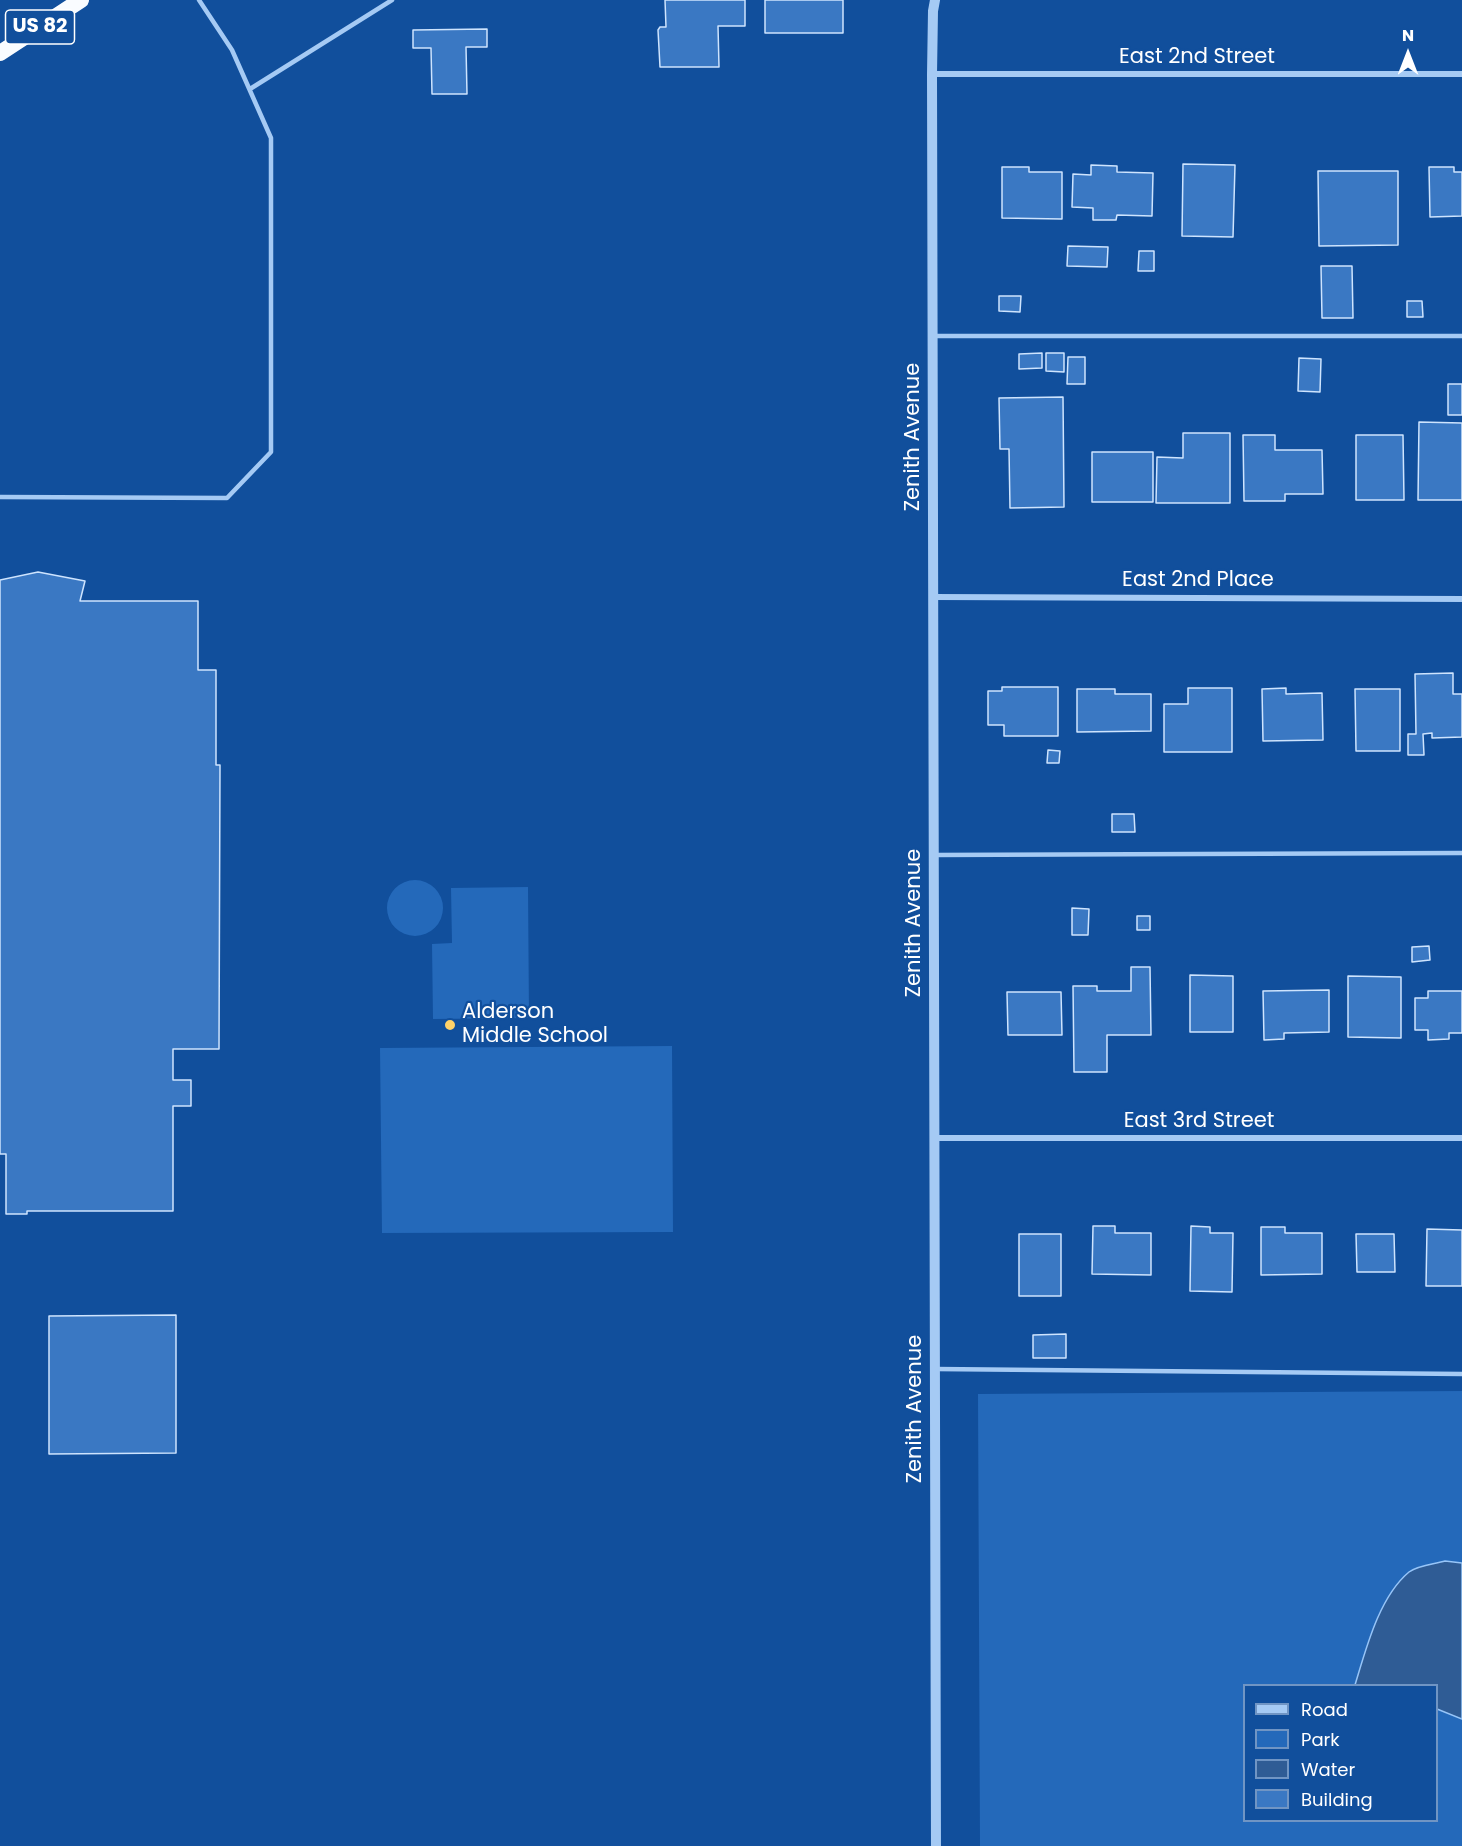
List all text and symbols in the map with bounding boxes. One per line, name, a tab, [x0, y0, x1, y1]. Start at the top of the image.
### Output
road number: US 82	[6, 10, 74, 44]
north arrow	[1378, 24, 1438, 84]
text: N	[1402, 24, 1414, 47]
street label: East 2nd Street	[1119, 45, 1275, 71]
street label: Zenith Avenue	[901, 363, 927, 511]
street label: East 2nd Place	[1122, 568, 1274, 594]
street label: Zenith Avenue	[902, 849, 928, 997]
place label: Alderson Middle School	[462, 1000, 608, 1050]
marker: Alderson Middle School	[443, 1018, 457, 1032]
street label: East 3rd Street	[1124, 1109, 1274, 1135]
street label: Zenith Avenue	[903, 1335, 929, 1483]
legend	[1243, 1684, 1438, 1822]
text: Road	[1301, 1697, 1348, 1722]
text: Park	[1301, 1727, 1340, 1752]
text: Water	[1301, 1757, 1355, 1782]
text: Building	[1301, 1787, 1373, 1812]

